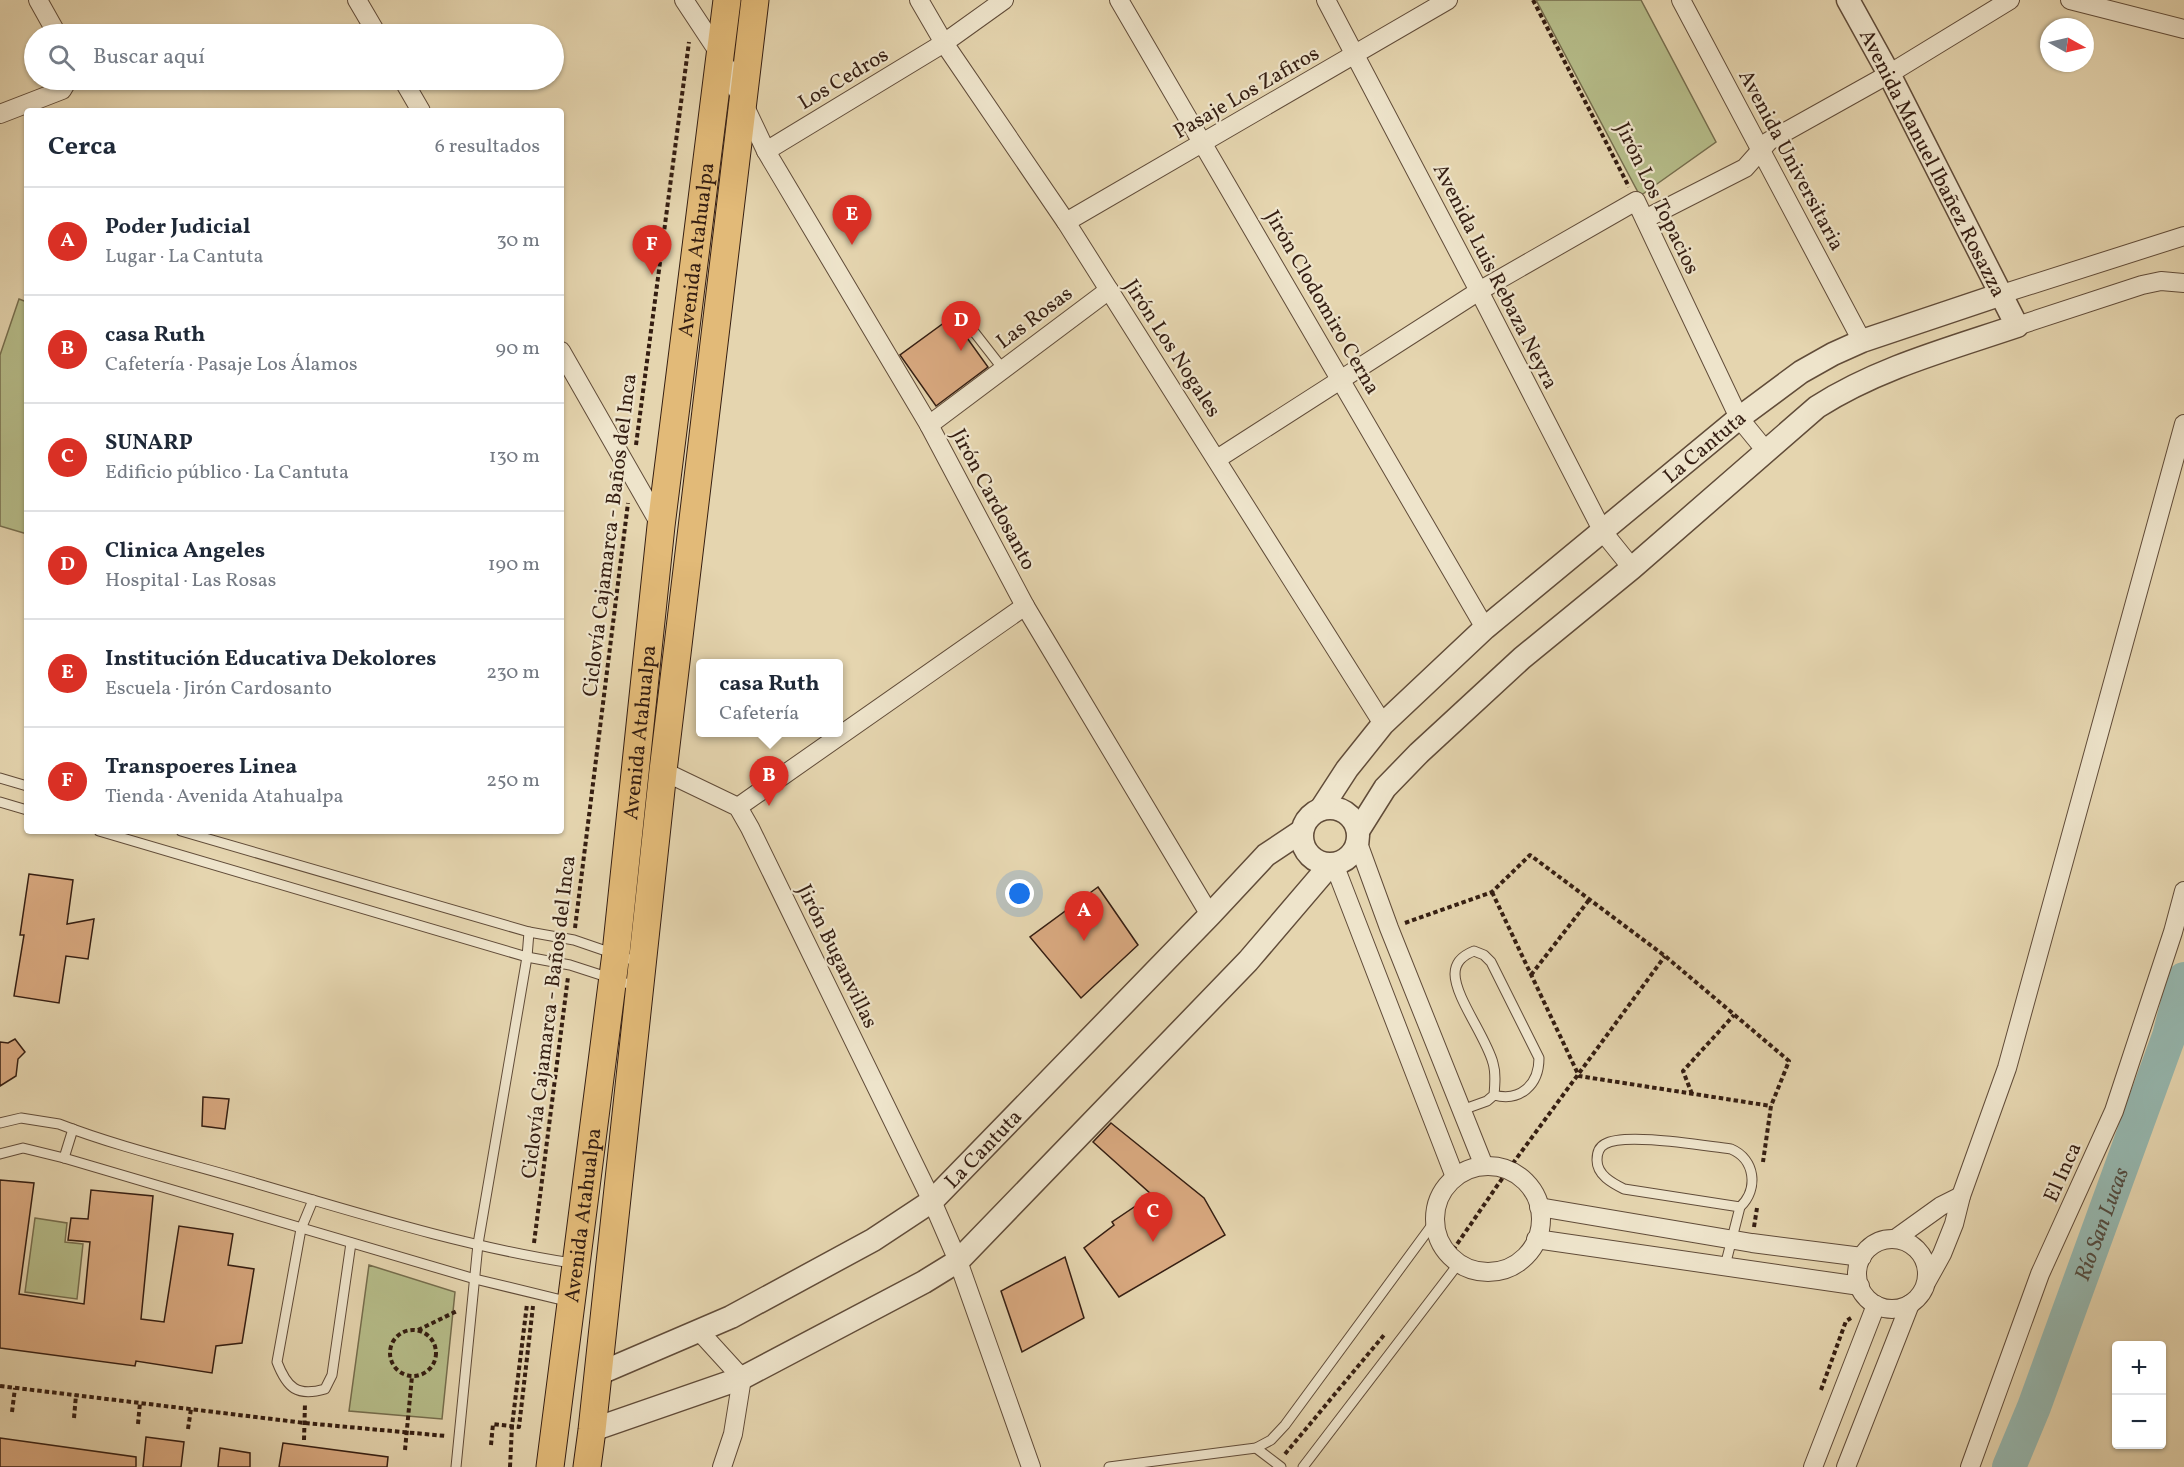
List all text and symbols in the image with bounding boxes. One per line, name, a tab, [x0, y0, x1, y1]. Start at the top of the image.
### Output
north arrow	[2040, 18, 2094, 72]
search box	[24, 24, 564, 90]
street label: Avenida Manuel Ibañez Rosazza	[1851, 25, 2012, 303]
street label: Pasaje Los Zafiros	[1168, 40, 1325, 147]
icon: search	[45, 41, 78, 74]
street label: Los Cedros	[793, 41, 894, 118]
text: Buscar aquí	[93, 42, 205, 73]
street label: Avenida Universitaria	[1731, 65, 1851, 256]
street label: Jirón Los Topacios	[1607, 118, 1706, 280]
text: Cerca	[48, 129, 117, 165]
text: 6 resultados	[435, 133, 540, 161]
street label: Avenida Luis Rebaza Neyra	[1425, 159, 1564, 395]
street label: Avenida Atahualpa	[672, 161, 722, 339]
pin: E	[832, 196, 872, 245]
street label: Jirón Clodomiro Cerna	[1257, 205, 1386, 400]
text: Poder Judicial	[105, 212, 250, 243]
pin: F	[632, 226, 672, 275]
text: A	[60, 227, 75, 255]
text: 30 m	[496, 227, 540, 255]
text: Lugar · La Cantuta	[105, 243, 263, 271]
street label: Jirón Los Nogales	[1116, 274, 1227, 423]
street label: Las Rosas	[991, 280, 1079, 357]
pin: D	[942, 302, 980, 351]
text: casa Ruth	[105, 320, 205, 351]
text: B	[61, 335, 74, 363]
text: 90 m	[496, 335, 540, 363]
text: Cafetería · Pasaje Los Álamos	[105, 351, 357, 379]
street label: Ciclovía Cajamarca - Baños del Inca	[576, 372, 645, 698]
street label: La Cantuta	[1657, 405, 1753, 491]
street label: Jirón Cardosanto	[943, 424, 1042, 575]
text: SUNARP	[105, 428, 193, 459]
text: C	[61, 443, 74, 471]
text: 130 m	[489, 443, 540, 471]
text: Edificio público · La Cantuta	[105, 459, 349, 487]
text: Clinica Angeles	[105, 536, 265, 567]
text: D	[60, 551, 75, 579]
text: 190 m	[488, 551, 540, 579]
text: Hospital · Las Rosas	[105, 567, 276, 595]
text: Institución Educativa Dekolores	[105, 644, 436, 675]
street label: Avenida Atahualpa	[617, 644, 664, 822]
text: E	[61, 659, 74, 687]
text: 230 m	[486, 659, 540, 687]
popup	[696, 659, 843, 737]
text: casa Ruth	[719, 669, 820, 700]
text: Escuela · Jirón Cardosanto	[105, 675, 332, 703]
text: Cafetería	[719, 700, 799, 728]
text: Transpoeres Linea	[105, 752, 297, 783]
pin: B	[750, 756, 788, 806]
text: F	[62, 767, 73, 795]
text: 250 m	[486, 767, 540, 795]
text: Tienda · Avenida Atahualpa	[105, 783, 344, 811]
street label: Ciclovía Cajamarca - Baños del Inca	[515, 854, 584, 1180]
your location	[1005, 879, 1034, 908]
street label: Jirón Buganvillas	[789, 880, 884, 1034]
pin: A	[1064, 892, 1104, 941]
street label: La Cantuta	[939, 1104, 1029, 1196]
street label: Avenida Atahualpa	[558, 1126, 609, 1304]
street label: El Inca	[2037, 1138, 2089, 1207]
water label: Río San Lucas	[2068, 1163, 2138, 1286]
pin: C	[1134, 1192, 1172, 1242]
map controls	[2112, 1341, 2166, 1449]
button: +	[2112, 1341, 2166, 1395]
button: −	[2112, 1395, 2166, 1449]

